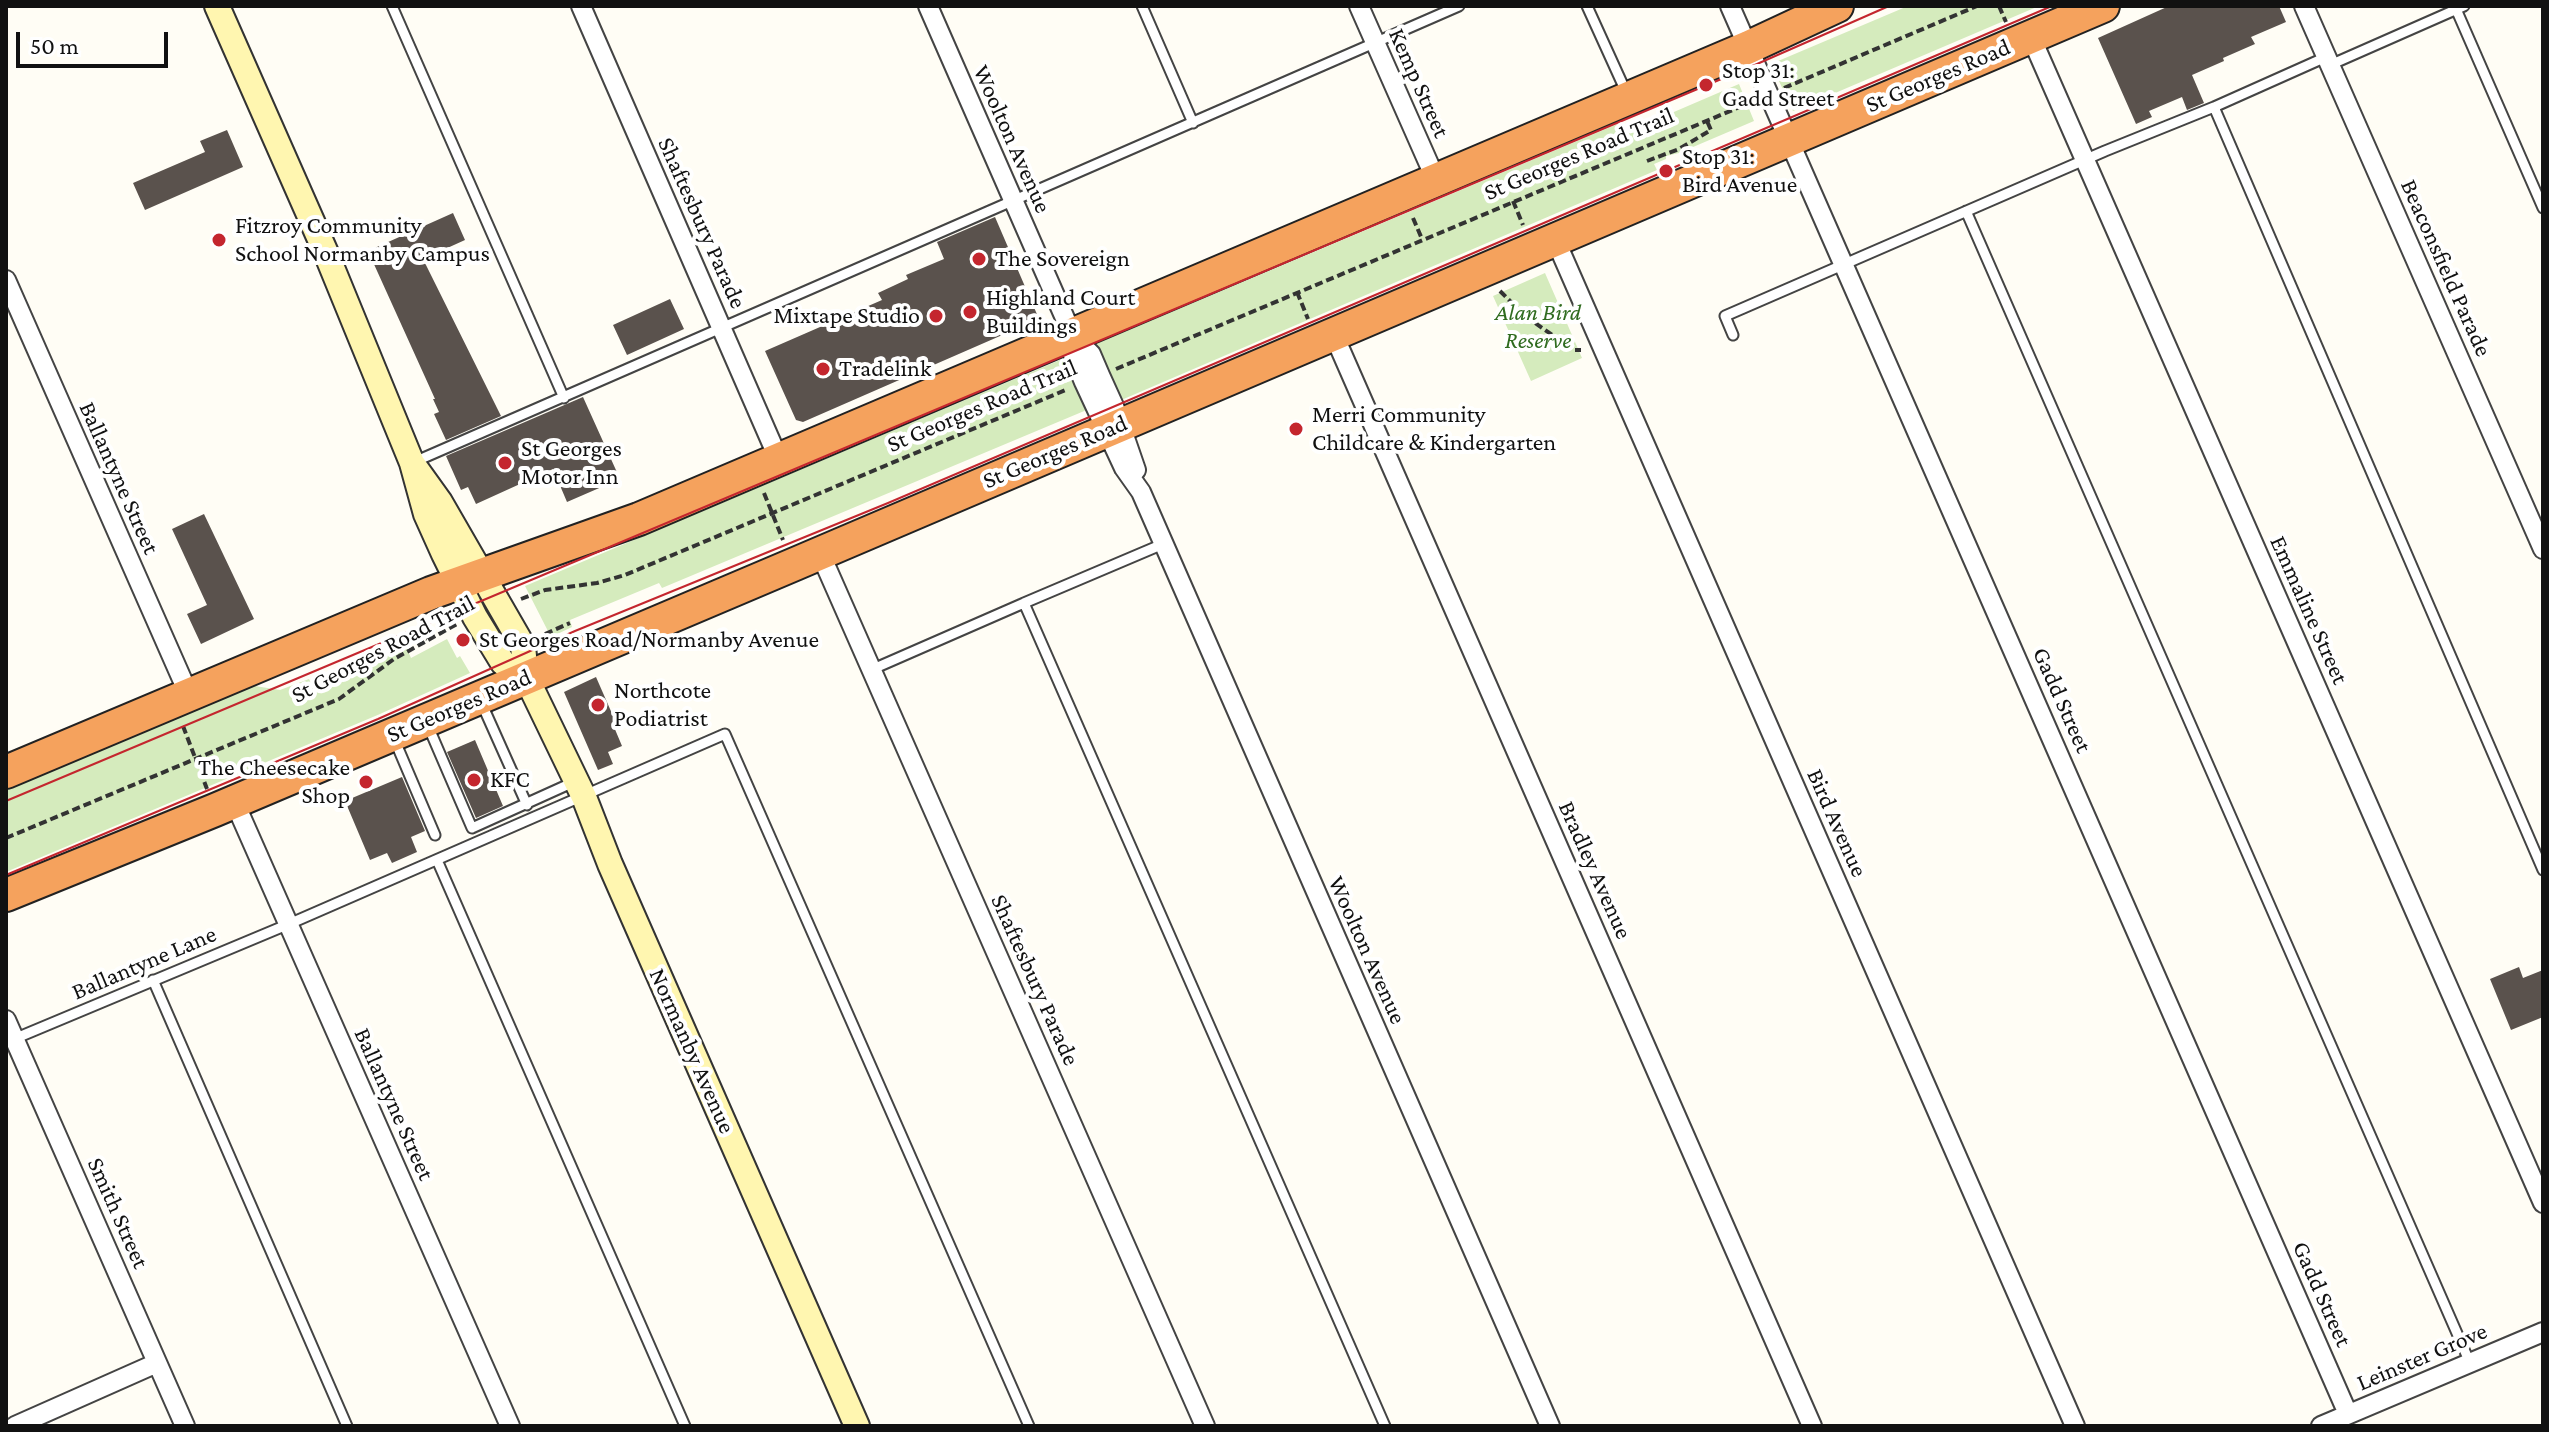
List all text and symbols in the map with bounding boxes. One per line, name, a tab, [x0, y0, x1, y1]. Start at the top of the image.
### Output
scale bar	[20, 16, 172, 66]
street label: Kemp Street	[1382, 24, 1456, 142]
text: 50 m	[30, 32, 79, 59]
street label: St Georges Road	[1861, 33, 2015, 119]
place label: Stop 31: Gadd Street	[1722, 57, 1834, 113]
street label: Woolton Avenue	[967, 61, 1057, 217]
marker: Stop 31: Gadd Street	[1697, 76, 1715, 94]
street label: St Georges Road Trail	[1480, 101, 1678, 207]
street label: Shaftesbury Parade	[651, 133, 753, 313]
place label: Stop 31: Bird Avenue	[1682, 143, 1797, 199]
marker: Stop 31: Bird Avenue	[1657, 162, 1675, 180]
street label: Beaconsfield Parade	[2394, 175, 2498, 361]
place label: Fitzroy Community School Normanby Campus	[235, 212, 490, 268]
marker: Fitzroy Community School Normanby Campus	[210, 231, 228, 249]
place label: The Sovereign	[995, 245, 1130, 273]
marker: The Sovereign	[970, 250, 988, 268]
place label: Highland Court Buildings	[986, 284, 1135, 340]
park label: Alan Bird Reserve	[1495, 299, 1581, 355]
place label: Mixtape Studio	[773, 302, 920, 330]
marker: Highland Court Buildings	[961, 303, 979, 321]
marker: Mixtape Studio	[927, 307, 945, 325]
street label: St Georges Road Trail	[883, 353, 1081, 459]
place label: Tradelink	[839, 355, 931, 383]
marker: Tradelink	[814, 360, 832, 378]
street label: Ballantyne Street	[73, 397, 165, 559]
place label: Merri Community Childcare & Kindergarten	[1312, 401, 1556, 457]
street label: St Georges Road	[978, 409, 1132, 495]
marker: Merri Community Childcare & Kindergarten	[1287, 420, 1305, 438]
place label: St Georges Motor Inn	[521, 435, 622, 491]
marker: St Georges Motor Inn	[496, 454, 514, 472]
street label: Emmaline Street	[2263, 531, 2355, 689]
street label: St Georges Road Trail	[286, 589, 480, 709]
place label: St Georges Road/Normanby Avenue	[479, 626, 819, 654]
marker: St Georges Road/Normanby Avenue	[454, 631, 472, 649]
street label: Gadd Street	[2026, 643, 2098, 757]
street label: St Georges Road	[382, 663, 536, 749]
place label: Northcote Podiatrist	[614, 677, 711, 733]
marker: Northcote Podiatrist	[589, 696, 607, 714]
place label: The Cheesecake Shop	[198, 754, 350, 810]
street label: Bird Avenue	[1800, 765, 1874, 881]
place label: KFC	[490, 766, 530, 794]
marker: KFC	[465, 771, 483, 789]
marker: The Cheesecake Shop	[357, 773, 375, 791]
street label: Bradley Avenue	[1552, 797, 1638, 943]
street label: Woolton Avenue	[1322, 872, 1412, 1028]
street label: Shaftesbury Parade	[984, 890, 1086, 1070]
street label: Ballantyne Lane	[67, 920, 221, 1006]
street label: Normanby Avenue	[643, 964, 741, 1138]
street label: Ballantyne Street	[348, 1023, 440, 1185]
street label: Smith Street	[81, 1153, 155, 1273]
street label: Gadd Street	[2286, 1237, 2358, 1351]
street label: Leinster Grove	[2352, 1317, 2492, 1397]

